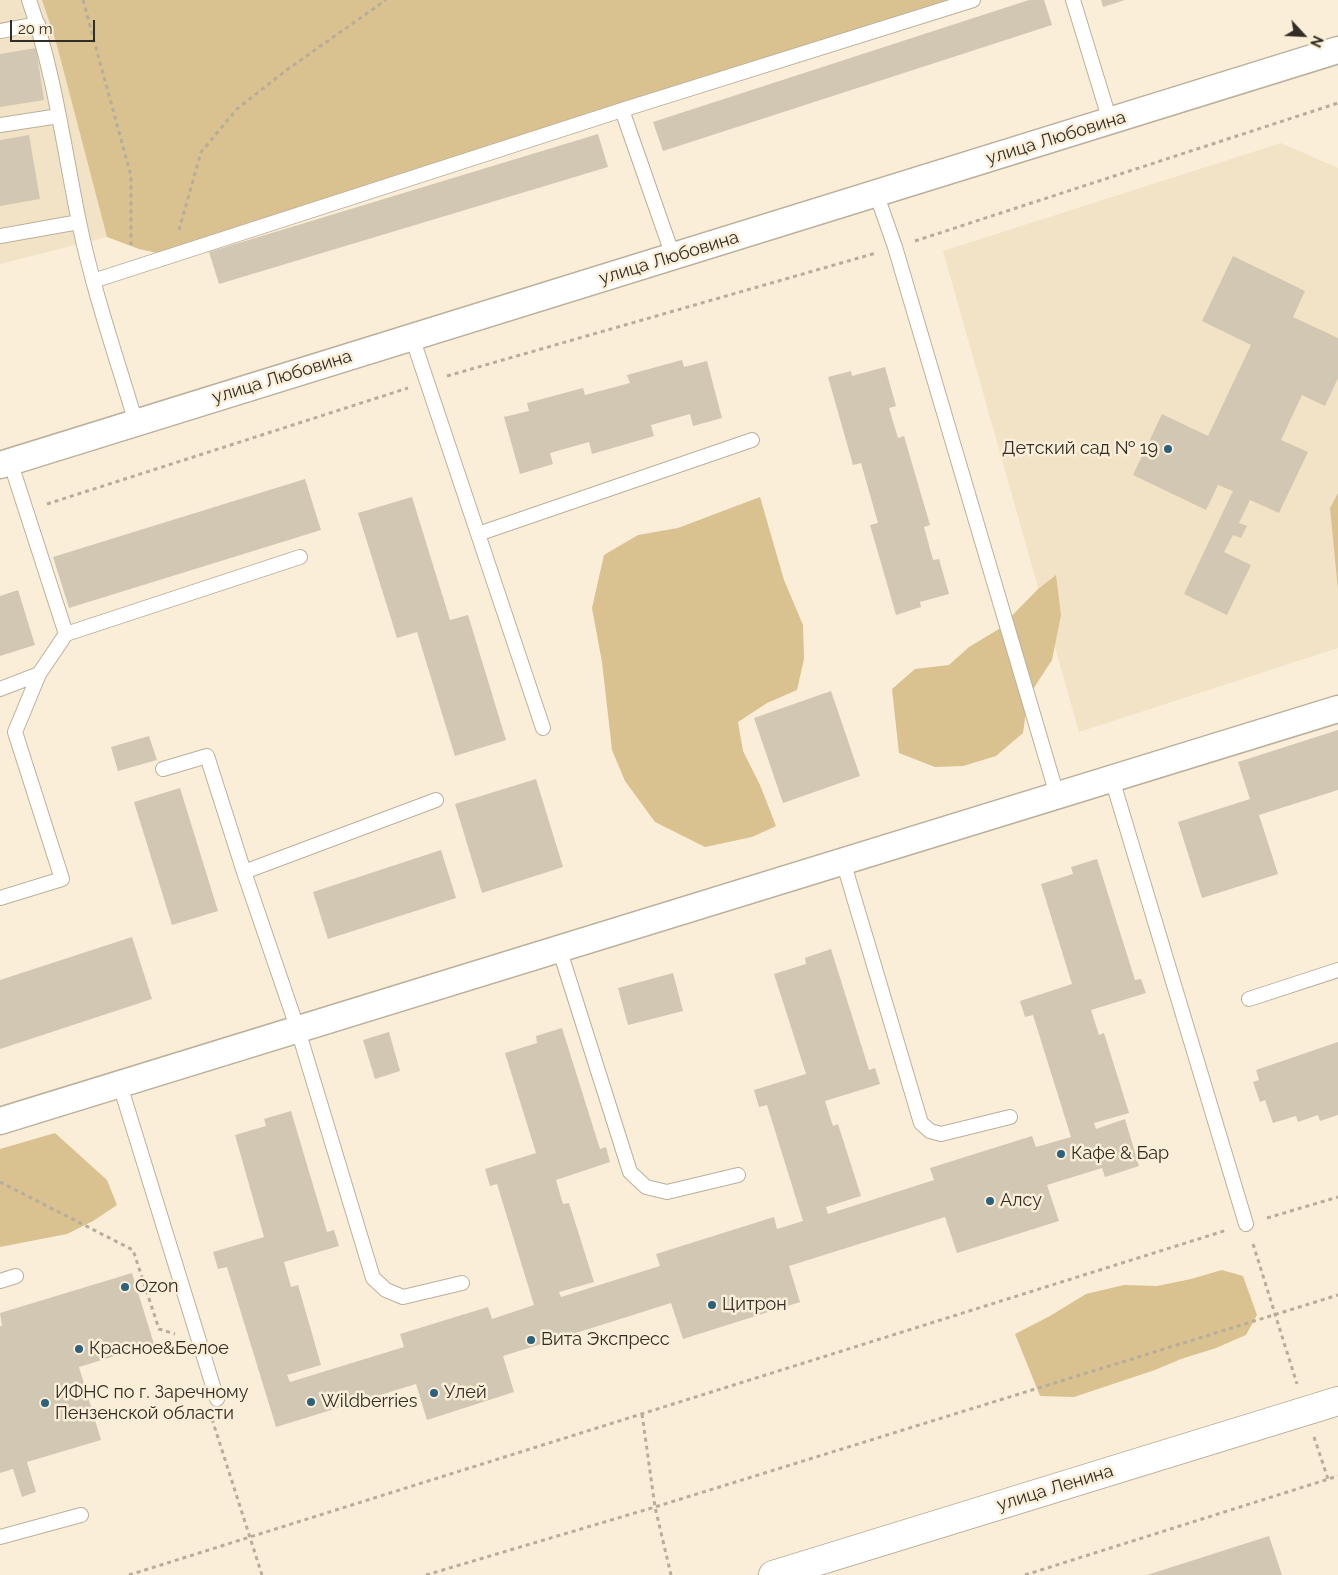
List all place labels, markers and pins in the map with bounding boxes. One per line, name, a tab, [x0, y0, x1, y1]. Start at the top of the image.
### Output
place label: Детский сад № 19	[1002, 438, 1158, 460]
marker: Детский сад № 19	[1162, 443, 1174, 455]
place label: Кафе & Бар	[1071, 1143, 1169, 1165]
marker: Кафе & Бар	[1055, 1148, 1067, 1160]
place label: Алсу	[1000, 1190, 1042, 1212]
marker: Алсу	[984, 1195, 996, 1207]
place label: Ozon	[135, 1276, 178, 1298]
marker: Ozon	[119, 1281, 131, 1293]
place label: Цитрон	[722, 1294, 787, 1316]
marker: Цитрон	[706, 1299, 718, 1311]
place label: Вита Экспресс	[541, 1329, 670, 1351]
marker: Вита Экспресс	[525, 1334, 537, 1346]
place label: Красное&Белое	[89, 1338, 229, 1360]
marker: Красное&Белое	[73, 1343, 85, 1355]
place label: ИФНС по г. Заречному Пензенской области	[55, 1382, 248, 1425]
place label: Улей	[444, 1382, 487, 1404]
marker: Улей	[428, 1387, 440, 1399]
place label: Wildberries	[321, 1391, 417, 1413]
marker: Wildberries	[305, 1396, 317, 1408]
marker: ИФНС по г. Заречному Пензенской области	[39, 1397, 51, 1409]

